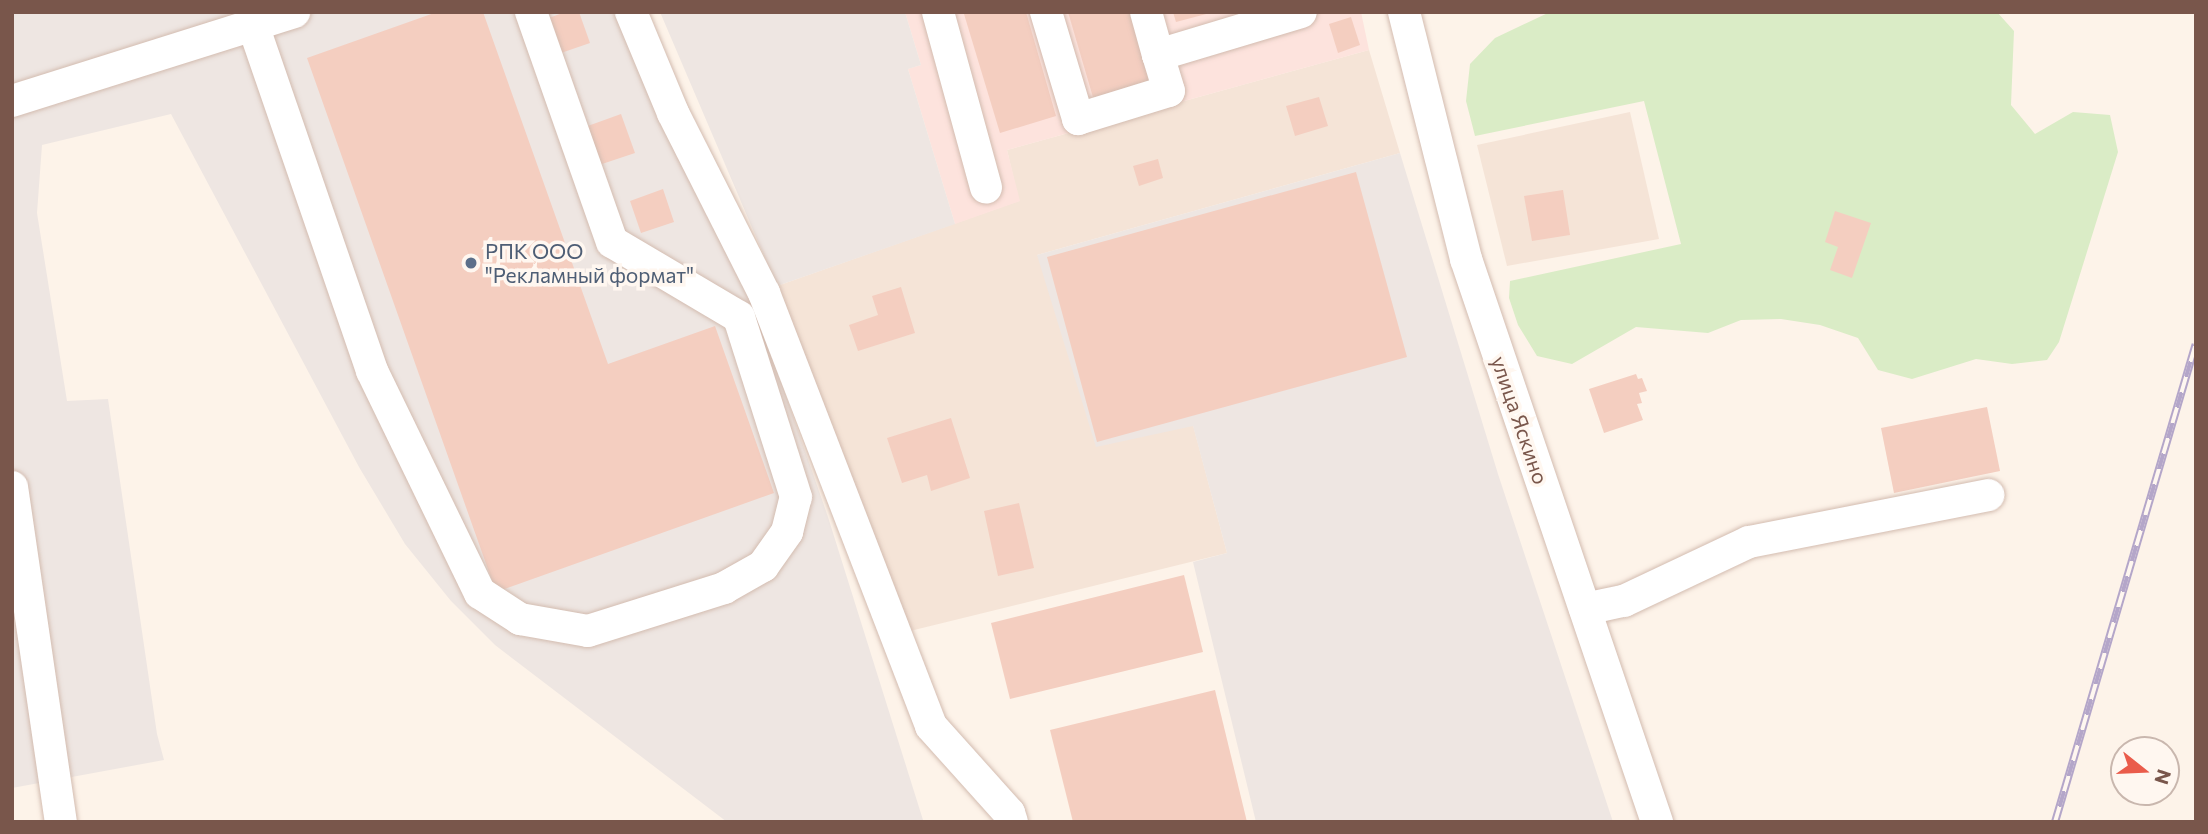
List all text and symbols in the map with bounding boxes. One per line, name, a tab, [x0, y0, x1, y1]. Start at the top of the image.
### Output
place label: РПК ООО "Рекламный формат"	[485, 238, 694, 288]
marker: РПК ООО "Рекламный формат"	[463, 255, 479, 271]
street label: улица Яскино	[1486, 353, 1554, 487]
north arrow	[2110, 736, 2180, 806]
text: N	[2150, 767, 2177, 787]

